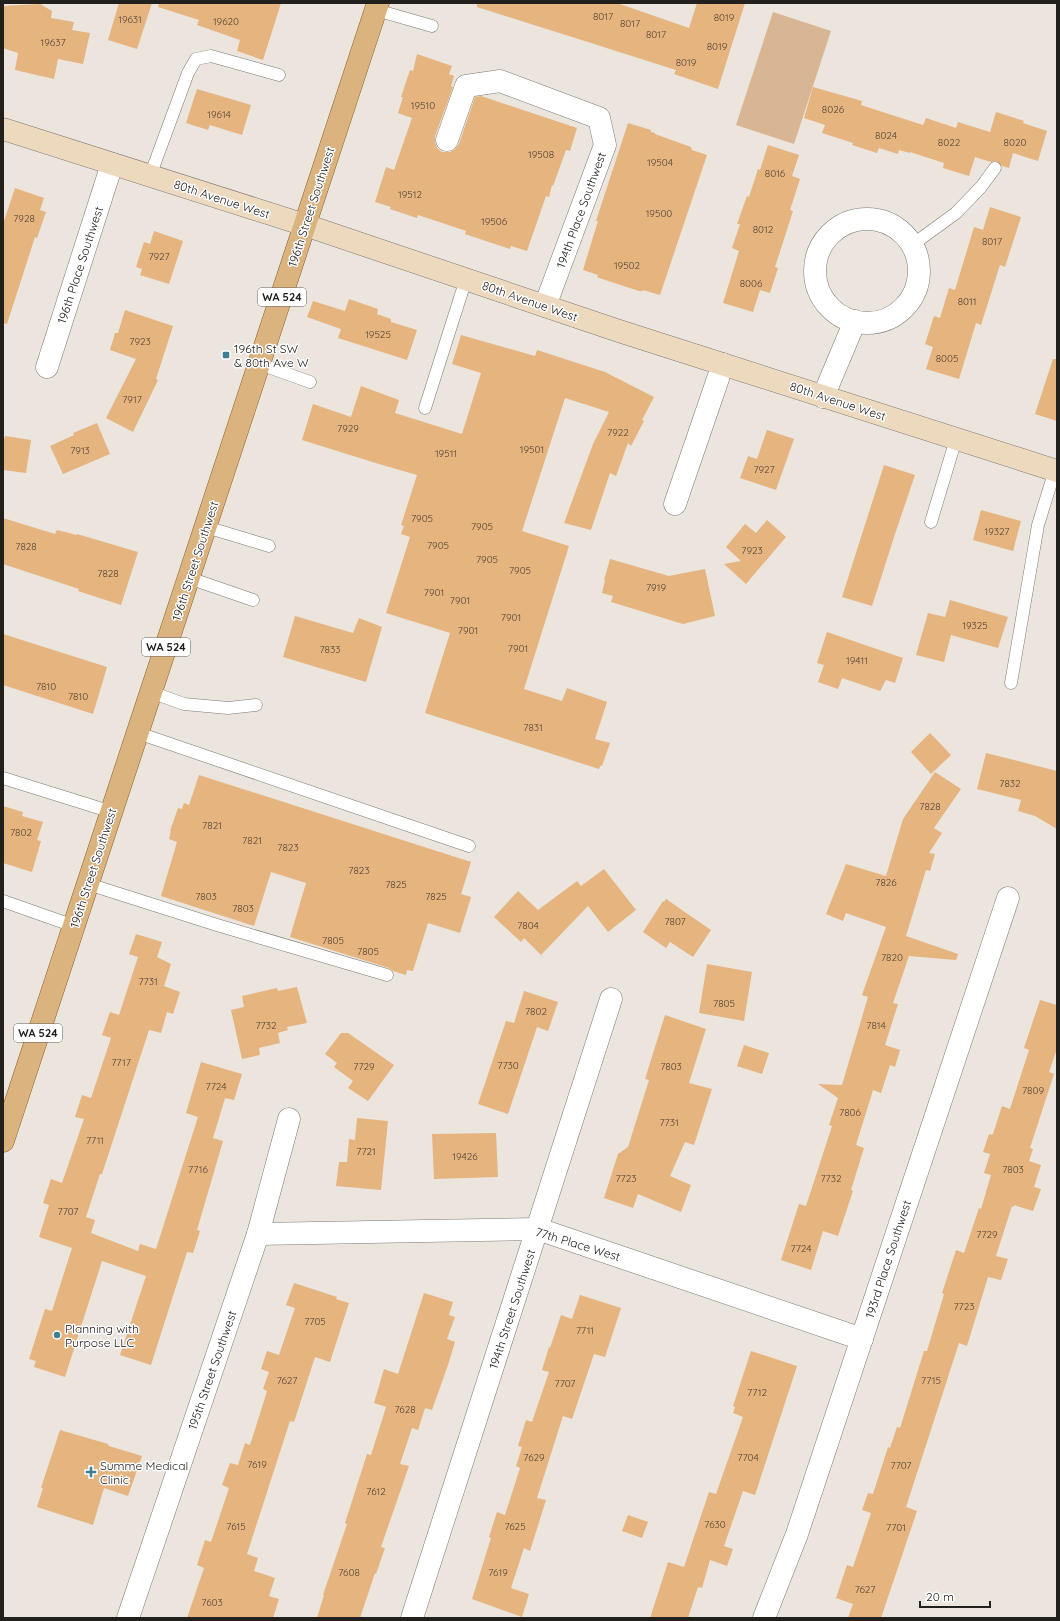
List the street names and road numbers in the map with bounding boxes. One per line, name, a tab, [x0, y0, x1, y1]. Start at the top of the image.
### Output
street label: 196th Street Southwest	[285, 145, 337, 269]
street label: 194th Place Southwest	[553, 150, 609, 270]
street label: 80th Avenue West	[172, 176, 272, 222]
street label: 196th Place Southwest	[54, 204, 106, 326]
street label: 80th Avenue West	[480, 278, 580, 324]
road number: WA 524	[258, 288, 306, 306]
street label: 80th Avenue West	[788, 378, 888, 424]
street label: 196th Street Southwest	[169, 499, 221, 623]
road number: WA 524	[142, 638, 190, 656]
street label: 196th Street Southwest	[67, 806, 119, 930]
road number: WA 524	[14, 1024, 62, 1042]
street label: 193rd Place Southwest	[862, 1198, 914, 1320]
street label: 77th Place West	[534, 1224, 622, 1264]
street label: 194th Street Southwest	[486, 1247, 538, 1371]
street label: 195th Street Southwest	[185, 1308, 239, 1432]

